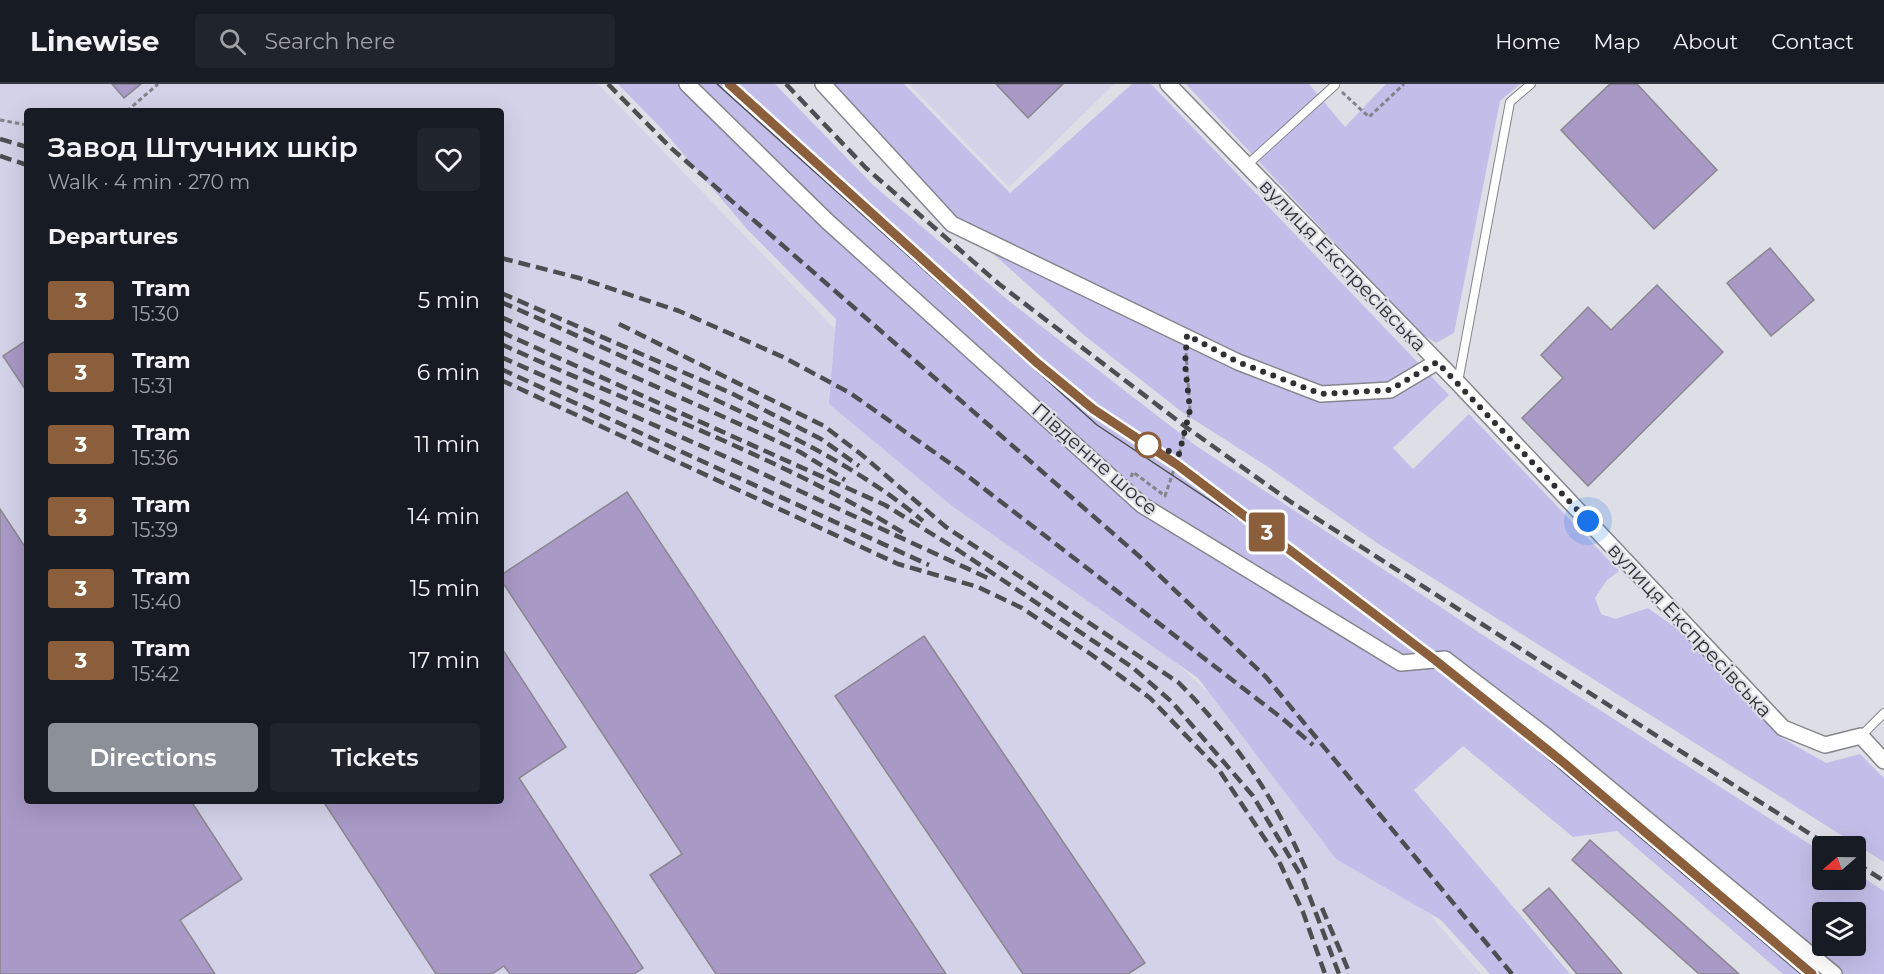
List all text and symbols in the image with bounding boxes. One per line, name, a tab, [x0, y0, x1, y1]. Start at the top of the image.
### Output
search box	[195, 14, 615, 68]
text: Linewise	[30, 24, 159, 58]
icon: search	[216, 25, 249, 58]
text: Search here	[264, 28, 395, 55]
text: Home	[1495, 29, 1560, 54]
text: Map	[1593, 29, 1640, 54]
text: About	[1673, 29, 1738, 54]
text: Contact	[1771, 29, 1854, 54]
button: heart	[417, 128, 480, 191]
text: Завод Штучних шкір	[48, 130, 358, 164]
text: Walk · 4 min · 270 m	[48, 170, 250, 194]
street label: вулиця Експресівська	[1254, 174, 1432, 356]
text: Departures	[48, 223, 178, 250]
text: Tram	[132, 275, 191, 302]
text: 5 min	[418, 287, 480, 314]
text: 3	[75, 288, 87, 313]
text: 15:30	[132, 302, 179, 326]
text: Tram	[132, 347, 191, 374]
text: 6 min	[417, 359, 480, 386]
text: 3	[75, 360, 87, 385]
text: 15:31	[132, 374, 173, 398]
street label: Південне шосе	[1027, 398, 1163, 520]
text: Tram	[132, 419, 191, 446]
text: 11 min	[414, 431, 480, 458]
text: 3	[75, 432, 87, 457]
unlabelled marker	[1135, 432, 1161, 458]
text: 15:36	[132, 446, 178, 470]
text: Tram	[132, 491, 191, 518]
text: 14 min	[408, 503, 480, 530]
text: 3	[75, 504, 87, 529]
your location	[1573, 506, 1603, 536]
line badge: 3	[1248, 512, 1286, 552]
text: 15:39	[132, 518, 178, 542]
text: 3	[1261, 520, 1273, 545]
street label: вулиця Експресівська	[1603, 538, 1777, 722]
text: Tram	[132, 563, 191, 590]
text: 15 min	[410, 575, 480, 602]
text: 3	[75, 576, 87, 601]
text: 15:40	[132, 590, 181, 614]
text: Tram	[132, 635, 191, 662]
text: 17 min	[409, 647, 480, 674]
text: 3	[75, 648, 87, 673]
text: 15:42	[132, 662, 179, 686]
button: Directions	[48, 723, 258, 792]
button: Tickets	[270, 723, 480, 792]
north arrow	[1812, 836, 1866, 890]
map controls	[1812, 836, 1866, 956]
button: layers	[1812, 902, 1866, 956]

